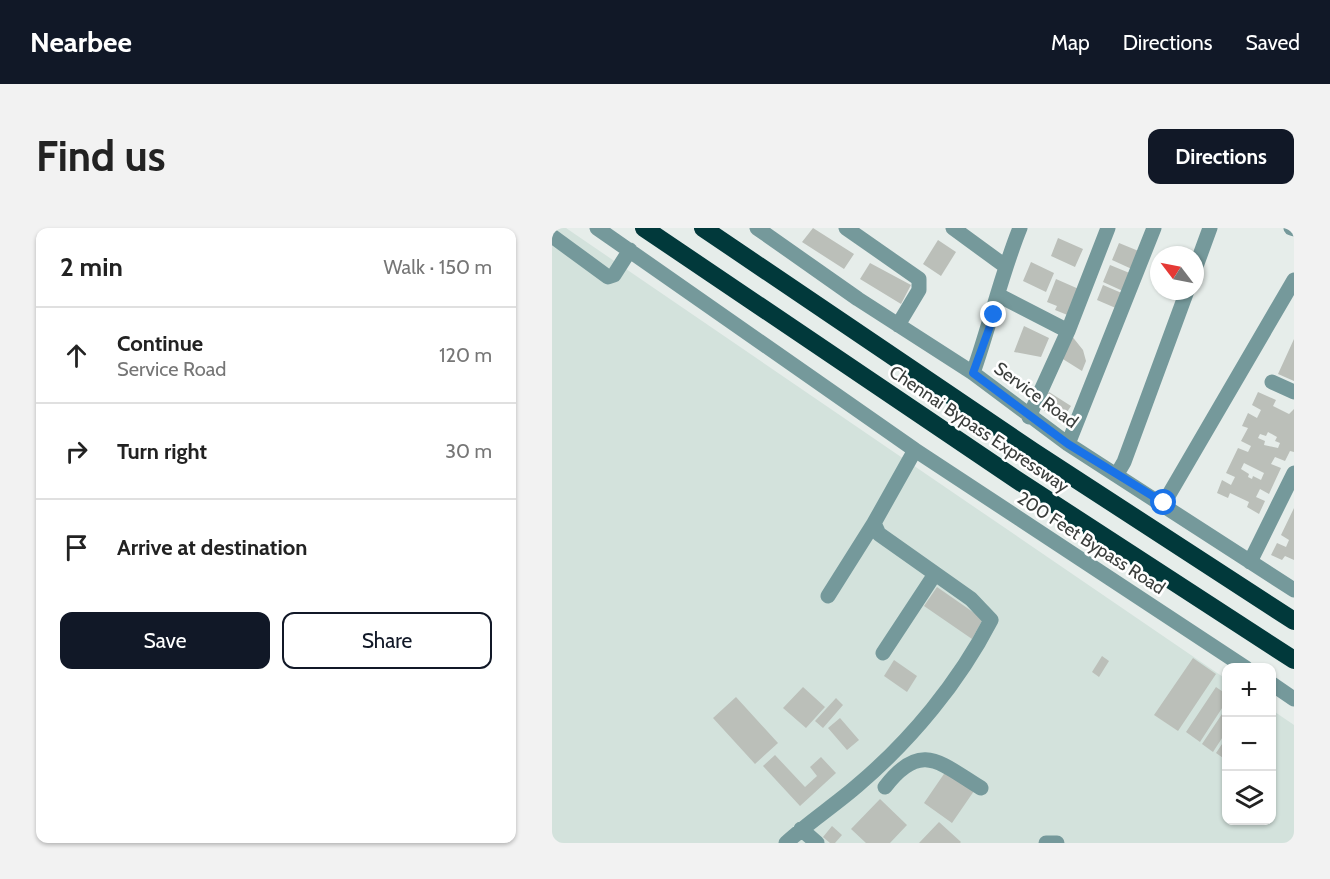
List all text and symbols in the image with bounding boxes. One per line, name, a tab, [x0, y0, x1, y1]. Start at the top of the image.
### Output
text: Nearbee	[30, 25, 132, 59]
text: Map	[1051, 30, 1090, 55]
text: Directions	[1123, 30, 1212, 55]
text: Saved	[1245, 30, 1300, 55]
button: Directions	[1148, 129, 1294, 184]
text: Find us	[36, 130, 165, 182]
north arrow	[1150, 246, 1204, 300]
text: 2 min	[60, 251, 123, 283]
text: Walk · 150 m	[384, 255, 492, 279]
route end	[980, 301, 1006, 327]
text: Continue	[117, 330, 203, 357]
icon: ahead	[60, 339, 93, 372]
text: 120 m	[439, 343, 492, 367]
text: Service Road	[117, 357, 226, 381]
street label: Service Road	[990, 357, 1082, 433]
street label: Chennai Bypass Expressway	[885, 361, 1073, 497]
icon: right	[60, 435, 93, 468]
text: Turn right	[117, 438, 207, 465]
text: 30 m	[445, 439, 492, 463]
street label: 200 Feet Bypass Road	[1013, 487, 1169, 599]
route start	[1150, 489, 1176, 515]
icon: arrive	[60, 531, 93, 564]
text: Arrive at destination	[117, 534, 307, 561]
button: Save	[60, 612, 270, 669]
button: Share	[282, 612, 492, 669]
map controls	[1222, 663, 1276, 825]
button: +	[1222, 663, 1276, 717]
button: −	[1222, 717, 1276, 771]
button: layers	[1222, 771, 1276, 825]

